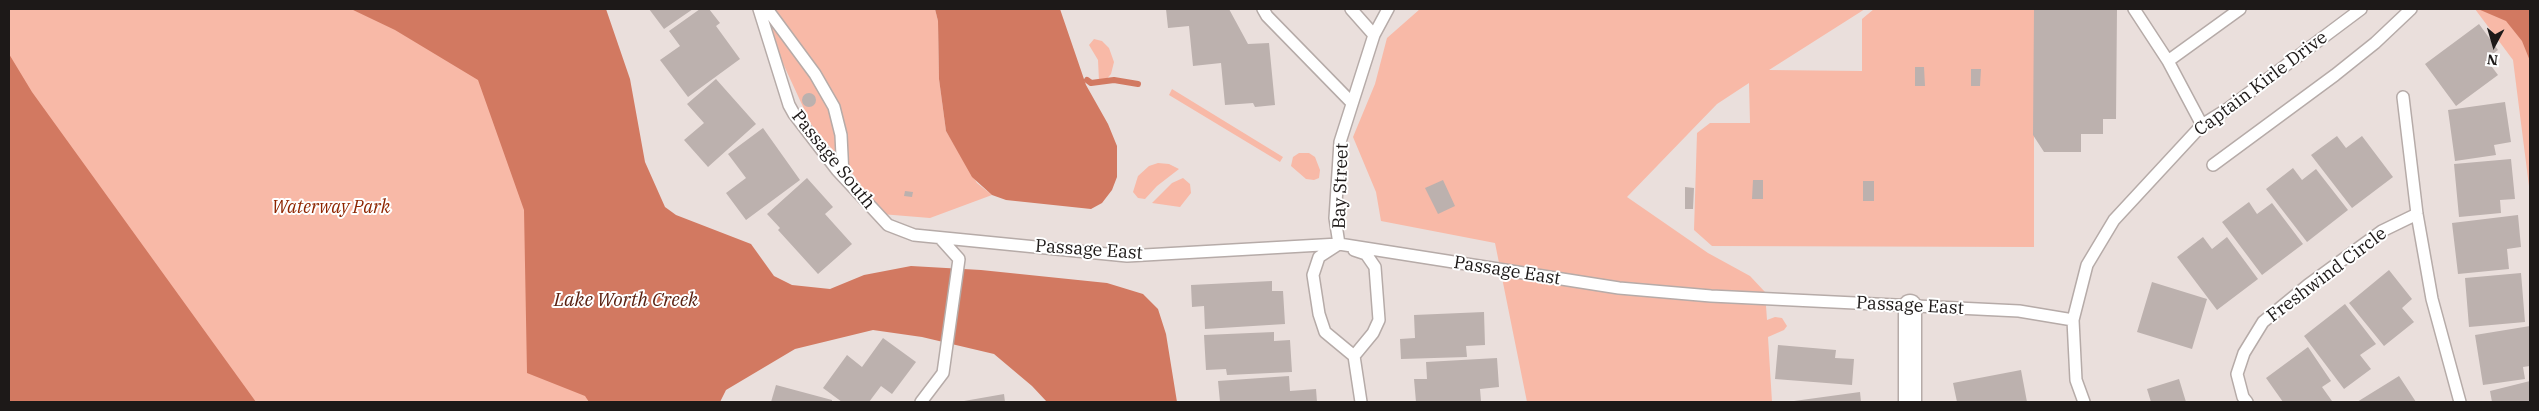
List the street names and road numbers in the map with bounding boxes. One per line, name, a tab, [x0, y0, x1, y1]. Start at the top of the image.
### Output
street label: Captain Kirle Drive	[2190, 27, 2332, 141]
street label: Passage South	[787, 106, 879, 214]
street label: Bay Street	[1329, 143, 1353, 229]
street label: Freshwind Circle	[2263, 223, 2391, 327]
street label: Passage East	[1034, 235, 1144, 265]
street label: Passage East	[1452, 252, 1562, 290]
street label: Passage East	[1856, 292, 1964, 320]

